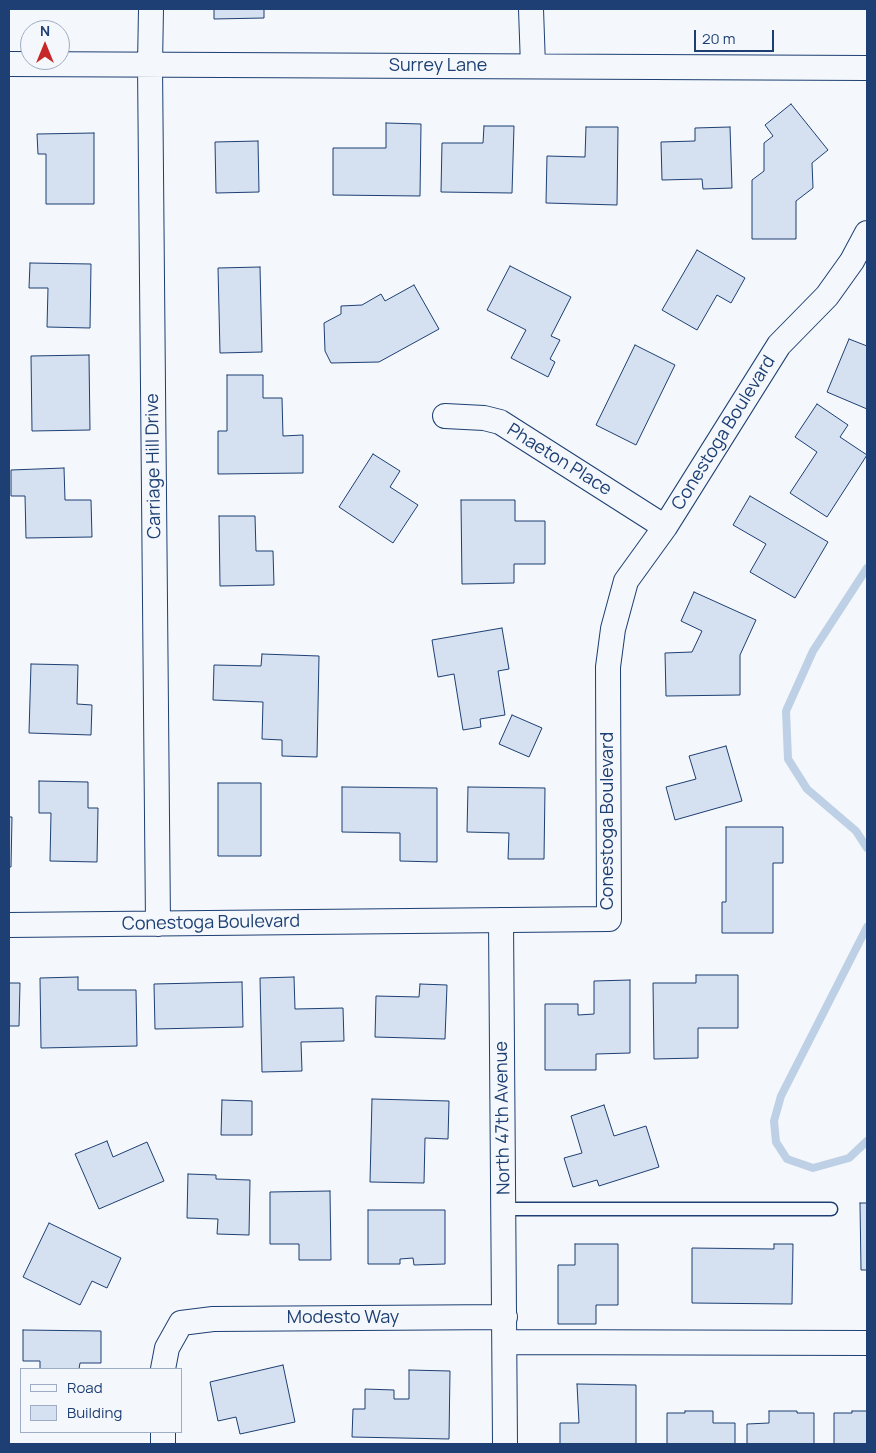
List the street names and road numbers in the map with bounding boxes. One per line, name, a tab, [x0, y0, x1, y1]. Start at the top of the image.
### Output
street label: Surrey Lane	[389, 55, 487, 77]
street label: Conestoga Boulevard	[668, 352, 780, 514]
street label: Carriage Hill Drive	[142, 393, 166, 539]
street label: Phaeton Place	[503, 419, 615, 501]
street label: Conestoga Boulevard	[597, 732, 619, 910]
street label: Conestoga Boulevard	[122, 911, 300, 935]
street label: North 47th Avenue	[491, 1041, 515, 1195]
street label: Modesto Way	[287, 1307, 399, 1329]

